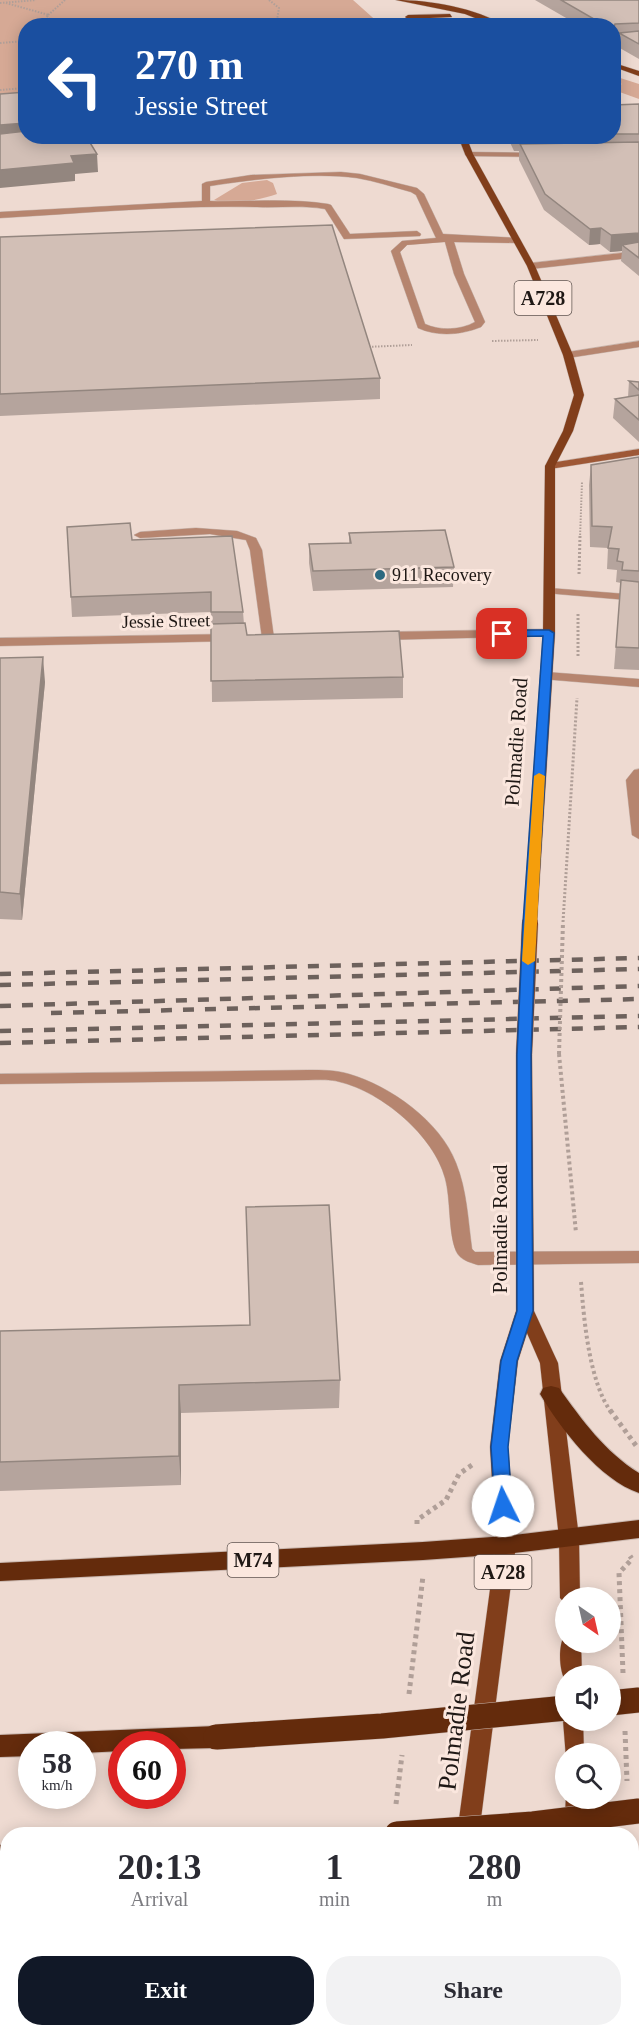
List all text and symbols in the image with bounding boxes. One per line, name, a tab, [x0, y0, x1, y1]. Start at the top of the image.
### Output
icon: left	[36, 42, 114, 120]
text: 270 m	[135, 42, 244, 88]
text: Jessie Street	[135, 91, 268, 121]
road number: A728	[514, 281, 572, 315]
place label: 911 Recovery	[392, 565, 492, 585]
marker: 911 Recovery	[373, 568, 387, 582]
pin	[476, 608, 527, 659]
street label: Jessie Street	[122, 610, 210, 632]
icon: arrive	[485, 617, 518, 650]
street label: Polmadie Road	[500, 676, 533, 807]
street label: Polmadie Road	[488, 1164, 512, 1293]
position arrow	[471, 1474, 535, 1538]
road number: M74	[228, 1543, 278, 1577]
road number: A728	[474, 1555, 532, 1589]
north arrow	[555, 1587, 621, 1653]
map controls	[555, 1587, 621, 1809]
street label: Polmadie Road	[432, 1630, 481, 1792]
button: sound	[555, 1665, 621, 1731]
speed limit sign: 60	[108, 1731, 186, 1809]
button: search	[555, 1743, 621, 1809]
text: 58	[42, 1746, 72, 1779]
text: km/h	[42, 1777, 72, 1793]
text: 20:13	[117, 1847, 201, 1887]
text: 1	[326, 1847, 344, 1887]
text: 280	[468, 1847, 522, 1887]
text: Arrival	[131, 1888, 188, 1910]
text: min	[319, 1888, 350, 1910]
text: m	[487, 1888, 502, 1910]
button: Exit	[18, 1956, 314, 2025]
button: Share	[326, 1956, 621, 2025]

